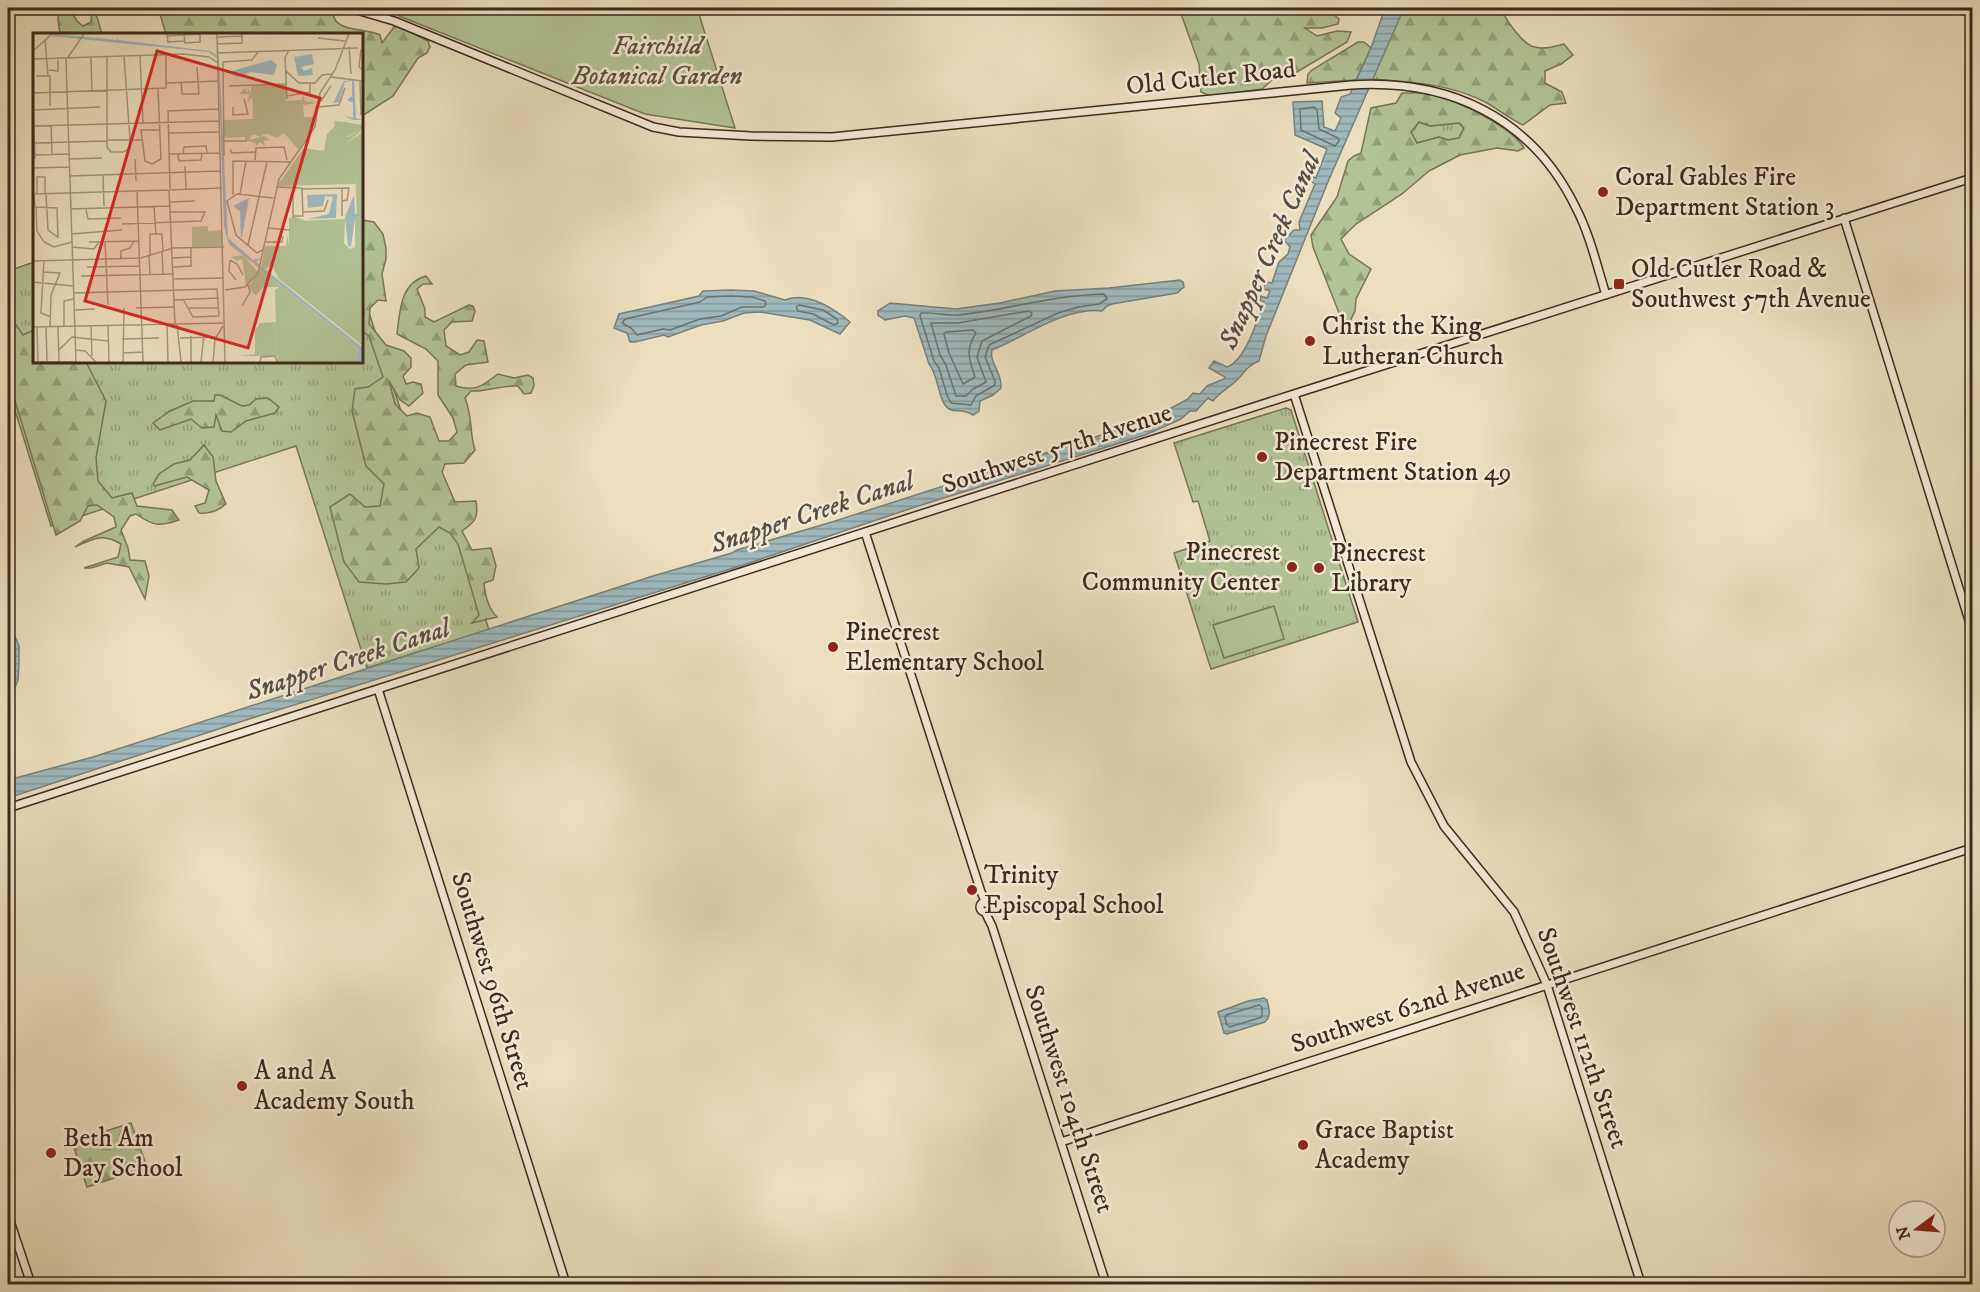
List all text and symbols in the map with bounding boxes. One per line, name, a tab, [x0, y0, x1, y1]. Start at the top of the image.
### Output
park label: Fairchild Botanical Garden	[571, 30, 742, 93]
inset map	[33, 33, 363, 363]
street label: Old Cutler Road	[1125, 53, 1297, 103]
water label: Snapper Creek Canal	[1211, 145, 1330, 356]
place label: Coral Gables Fire Department Station 3	[1615, 161, 1834, 224]
marker: Coral Gables Fire Department Station 3	[1596, 185, 1610, 199]
place label: Old Cutler Road & Southwest 57th Avenue	[1631, 253, 1871, 316]
marker: Old Cutler Road & Southwest 57th Avenue	[1612, 277, 1626, 291]
place label: Christ the King Lutheran Church	[1322, 310, 1504, 373]
marker: Christ the King Lutheran Church	[1303, 334, 1317, 348]
street label: Southwest 57th Avenue	[938, 396, 1176, 502]
place label: Pinecrest Fire Department Station 49	[1274, 426, 1512, 489]
marker: Pinecrest Fire Department Station 49	[1255, 450, 1269, 464]
water label: Snapper Creek Canal	[705, 463, 921, 562]
place label: Pinecrest Community Center	[1082, 536, 1280, 599]
place label: Pinecrest Library	[1331, 537, 1426, 600]
marker: Pinecrest Community Center	[1285, 560, 1299, 574]
marker: Pinecrest Library	[1312, 561, 1326, 575]
water label: Snapper Creek Canal	[241, 610, 457, 709]
place label: Pinecrest Elementary School	[845, 616, 1044, 679]
marker: Pinecrest Elementary School	[826, 640, 840, 654]
place label: Trinity Episcopal School	[984, 859, 1164, 922]
street label: Southwest 96th Street	[443, 868, 541, 1094]
marker: Trinity Episcopal School	[965, 883, 979, 897]
street label: Southwest 112th Street	[1529, 923, 1635, 1153]
street label: Southwest 62nd Avenue	[1287, 955, 1529, 1061]
street label: Southwest 104th Street	[1017, 981, 1121, 1217]
place label: A and A Academy South	[254, 1055, 415, 1118]
marker: A and A Academy South	[235, 1079, 249, 1093]
place label: Grace Baptist Academy	[1315, 1114, 1454, 1177]
place label: Beth Am Day School	[63, 1122, 183, 1185]
marker: Grace Baptist Academy	[1296, 1138, 1310, 1152]
marker: Beth Am Day School	[44, 1146, 58, 1160]
north arrow	[1887, 1199, 1947, 1259]
text: N	[1892, 1224, 1915, 1242]

